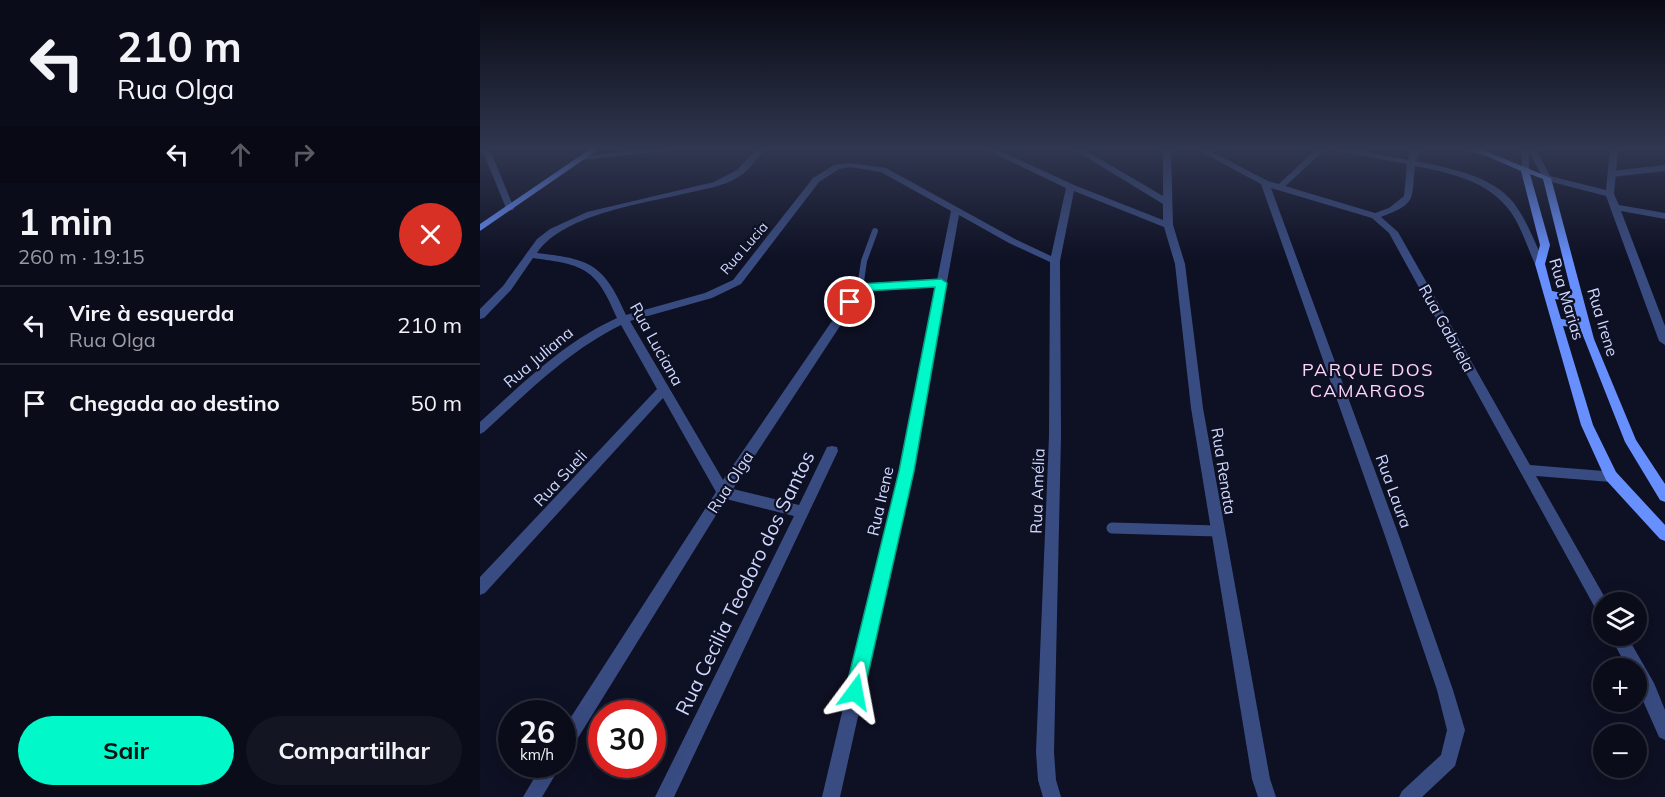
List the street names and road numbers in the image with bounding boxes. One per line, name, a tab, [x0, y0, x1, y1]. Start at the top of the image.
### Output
street label: Rua Lucia	[716, 218, 772, 278]
street label: Rua Marias	[1545, 256, 1589, 342]
street label: Rua Gabriela	[1415, 281, 1479, 375]
street label: Rua Irene	[1583, 285, 1623, 359]
street label: Rua Luciana	[626, 299, 688, 389]
street label: Rua Juliana	[499, 322, 577, 392]
street label: Rua Renata	[1207, 426, 1241, 516]
street label: Rua Sueli	[529, 446, 591, 510]
street label: Rua Cecilia Teodoro dos Santos	[670, 447, 820, 719]
street label: Rua Olga	[703, 447, 757, 517]
street label: Rua Amélia	[1026, 448, 1048, 534]
street label: Rua Laura	[1371, 451, 1417, 531]
street label: Rua Irene	[862, 464, 898, 538]

